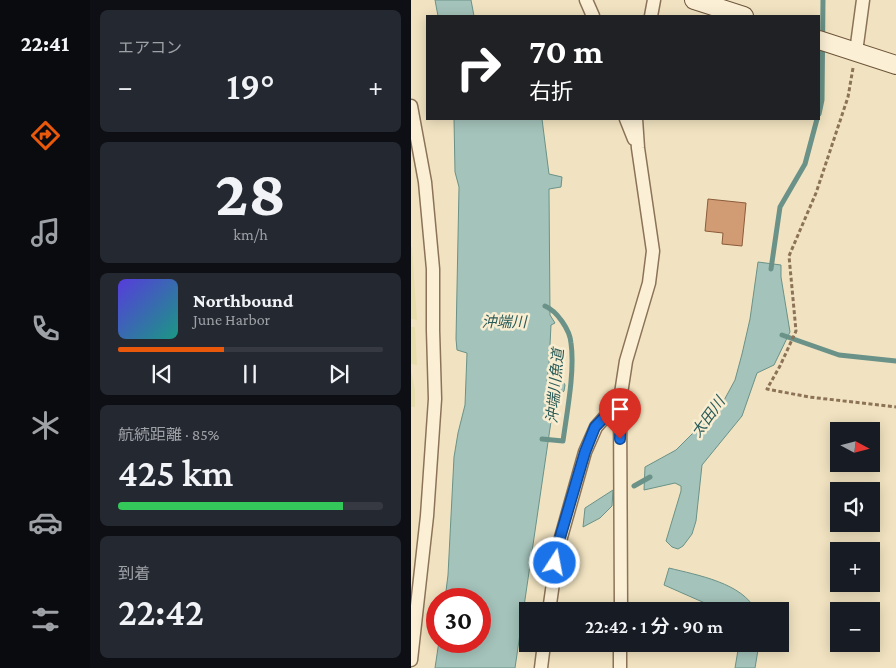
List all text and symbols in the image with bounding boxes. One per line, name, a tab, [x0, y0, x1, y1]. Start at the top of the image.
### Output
text: 22:41	[21, 31, 69, 56]
text: 70 m	[529, 32, 603, 71]
icon: right	[446, 35, 511, 100]
text: エアコン	[118, 39, 182, 56]
text: 19°	[226, 65, 275, 107]
text: −	[118, 71, 133, 102]
text: +	[368, 71, 383, 102]
text: 右折	[529, 79, 573, 104]
icon: directions	[28, 118, 63, 153]
text: 28	[215, 157, 286, 229]
icon: music	[28, 215, 63, 250]
text: km/h	[233, 226, 268, 243]
text: Northbound	[193, 290, 293, 311]
icon: phone	[28, 311, 63, 346]
text: June Harbor	[193, 311, 270, 328]
water label: 沖端川	[481, 314, 528, 330]
water label: 沖端川魚道	[544, 346, 566, 424]
icon: previous	[148, 360, 176, 388]
icon: pause	[236, 360, 264, 388]
icon: next	[325, 360, 353, 388]
pin	[599, 388, 641, 439]
water label: 太田川	[688, 392, 729, 440]
icon: arrive	[606, 395, 634, 423]
icon: climate	[28, 408, 63, 443]
north arrow	[830, 422, 880, 472]
map controls	[830, 422, 880, 652]
text: 航続距離 · 85%	[118, 426, 219, 443]
text: 425 km	[118, 452, 233, 494]
button: sound	[830, 482, 880, 532]
icon: car	[28, 505, 63, 540]
position arrow	[528, 536, 580, 588]
button: +	[830, 542, 880, 592]
text: 到着	[118, 565, 150, 582]
speed limit sign: 30	[426, 588, 491, 653]
text: 22:42	[118, 591, 204, 633]
icon: filters	[28, 602, 63, 637]
button: −	[830, 602, 880, 652]
text: 22:42 · 1 分 · 90 m	[585, 616, 723, 637]

